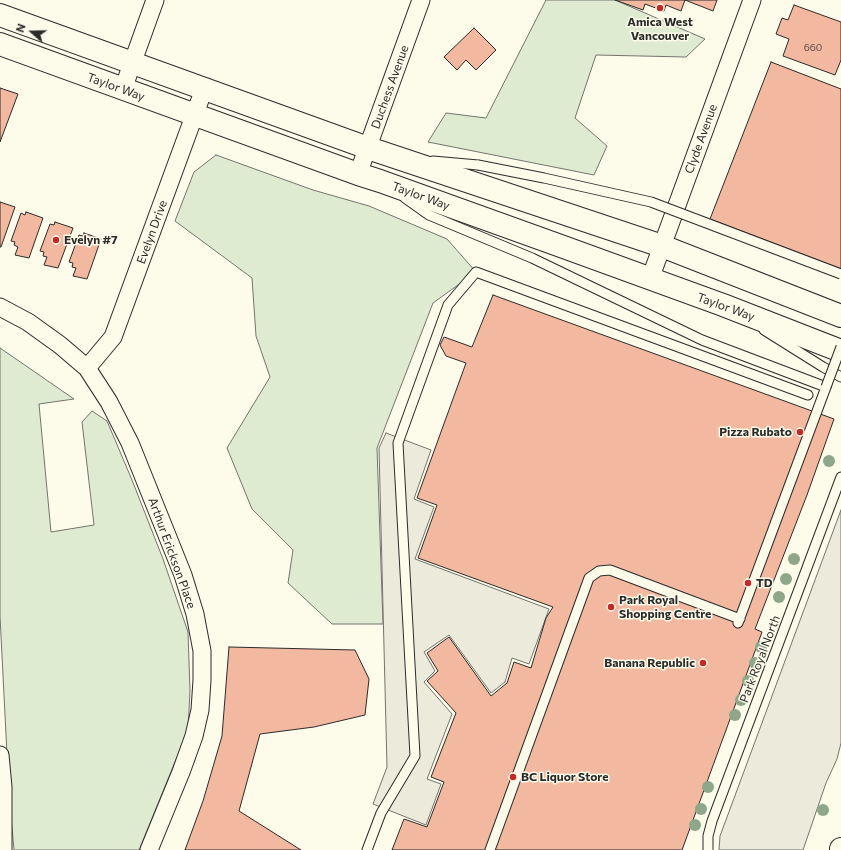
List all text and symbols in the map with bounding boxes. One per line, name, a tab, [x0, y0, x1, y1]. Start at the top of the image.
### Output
marker: Amica West Vancouver	[655, 3, 665, 13]
north arrow	[12, 12, 52, 52]
place label: Amica West Vancouver	[627, 15, 693, 43]
text: N	[13, 22, 28, 34]
house number: 660	[804, 42, 822, 54]
street label: Duchess Avenue	[368, 43, 412, 131]
street label: Taylor Way	[85, 70, 147, 104]
street label: Clyde Avenue	[682, 102, 720, 176]
street label: Taylor Way	[390, 179, 452, 213]
street label: Evelyn Drive	[134, 198, 170, 266]
place label: Evelyn #7	[64, 233, 118, 247]
marker: Evelyn #7	[51, 235, 61, 245]
street label: Taylor Way	[695, 290, 757, 324]
place label: Pizza Rubato	[719, 425, 792, 439]
marker: Pizza Rubato	[795, 427, 805, 437]
street label: Arthur Erickson Place	[145, 496, 199, 610]
place label: TD	[756, 576, 773, 590]
marker: TD	[743, 578, 753, 588]
place label: Park Royal Shopping Centre	[619, 593, 711, 621]
marker: Park Royal Shopping Centre	[606, 602, 616, 612]
street label: Park Royal North	[737, 613, 783, 705]
place label: Banana Republic	[604, 656, 695, 670]
marker: Banana Republic	[698, 658, 708, 668]
place label: BC Liquor Store	[521, 770, 608, 784]
marker: BC Liquor Store	[508, 772, 518, 782]

